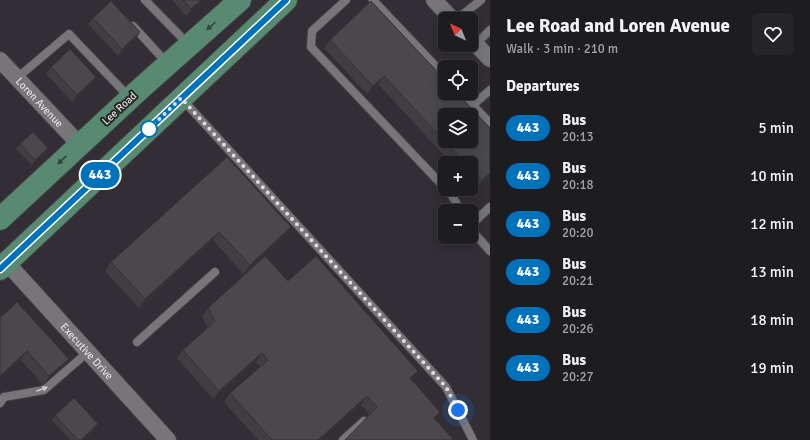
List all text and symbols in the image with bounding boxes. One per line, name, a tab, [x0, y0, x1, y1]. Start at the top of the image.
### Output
north arrow	[438, 12, 478, 52]
map controls	[438, 12, 478, 244]
button: heart	[752, 13, 794, 55]
text: Lee Road and Loren Avenue	[506, 14, 730, 38]
one-way arrow	[206, 21, 215, 30]
text: Walk · 3 min · 210 m	[506, 41, 618, 57]
button: locate	[438, 60, 478, 100]
street label: Loren Avenue	[13, 75, 66, 130]
text: Departures	[506, 77, 579, 95]
street label: Lee Road	[99, 89, 139, 128]
button: layers	[438, 108, 478, 148]
text: Bus	[562, 111, 586, 129]
text: 443	[517, 119, 539, 136]
text: 5 min	[758, 119, 794, 137]
unlabelled marker	[140, 120, 158, 138]
text: 20:13	[562, 129, 594, 145]
one-way arrow	[57, 155, 67, 165]
button: +	[438, 156, 478, 196]
text: Bus	[562, 159, 586, 177]
line badge: 443	[77, 162, 123, 188]
text: 443	[89, 166, 111, 183]
text: 443	[517, 167, 539, 184]
text: 10 min	[750, 167, 794, 185]
text: 20:18	[562, 177, 594, 193]
button: −	[438, 204, 478, 244]
text: Bus	[562, 207, 586, 225]
text: 443	[517, 215, 539, 232]
text: 12 min	[750, 215, 794, 233]
text: 20:20	[562, 225, 594, 241]
text: Bus	[562, 255, 586, 273]
text: 443	[517, 263, 539, 280]
text: 13 min	[750, 263, 794, 281]
text: 20:21	[562, 273, 594, 289]
text: Bus	[562, 303, 586, 321]
text: 443	[517, 311, 539, 328]
text: 18 min	[750, 311, 794, 329]
street label: Executive Drive	[58, 320, 116, 382]
text: 20:26	[562, 321, 594, 337]
text: Bus	[562, 351, 586, 369]
text: 443	[517, 359, 539, 376]
text: 19 min	[750, 359, 794, 377]
text: 20:27	[562, 369, 594, 385]
one-way arrow	[36, 386, 48, 392]
your location	[448, 400, 468, 420]

